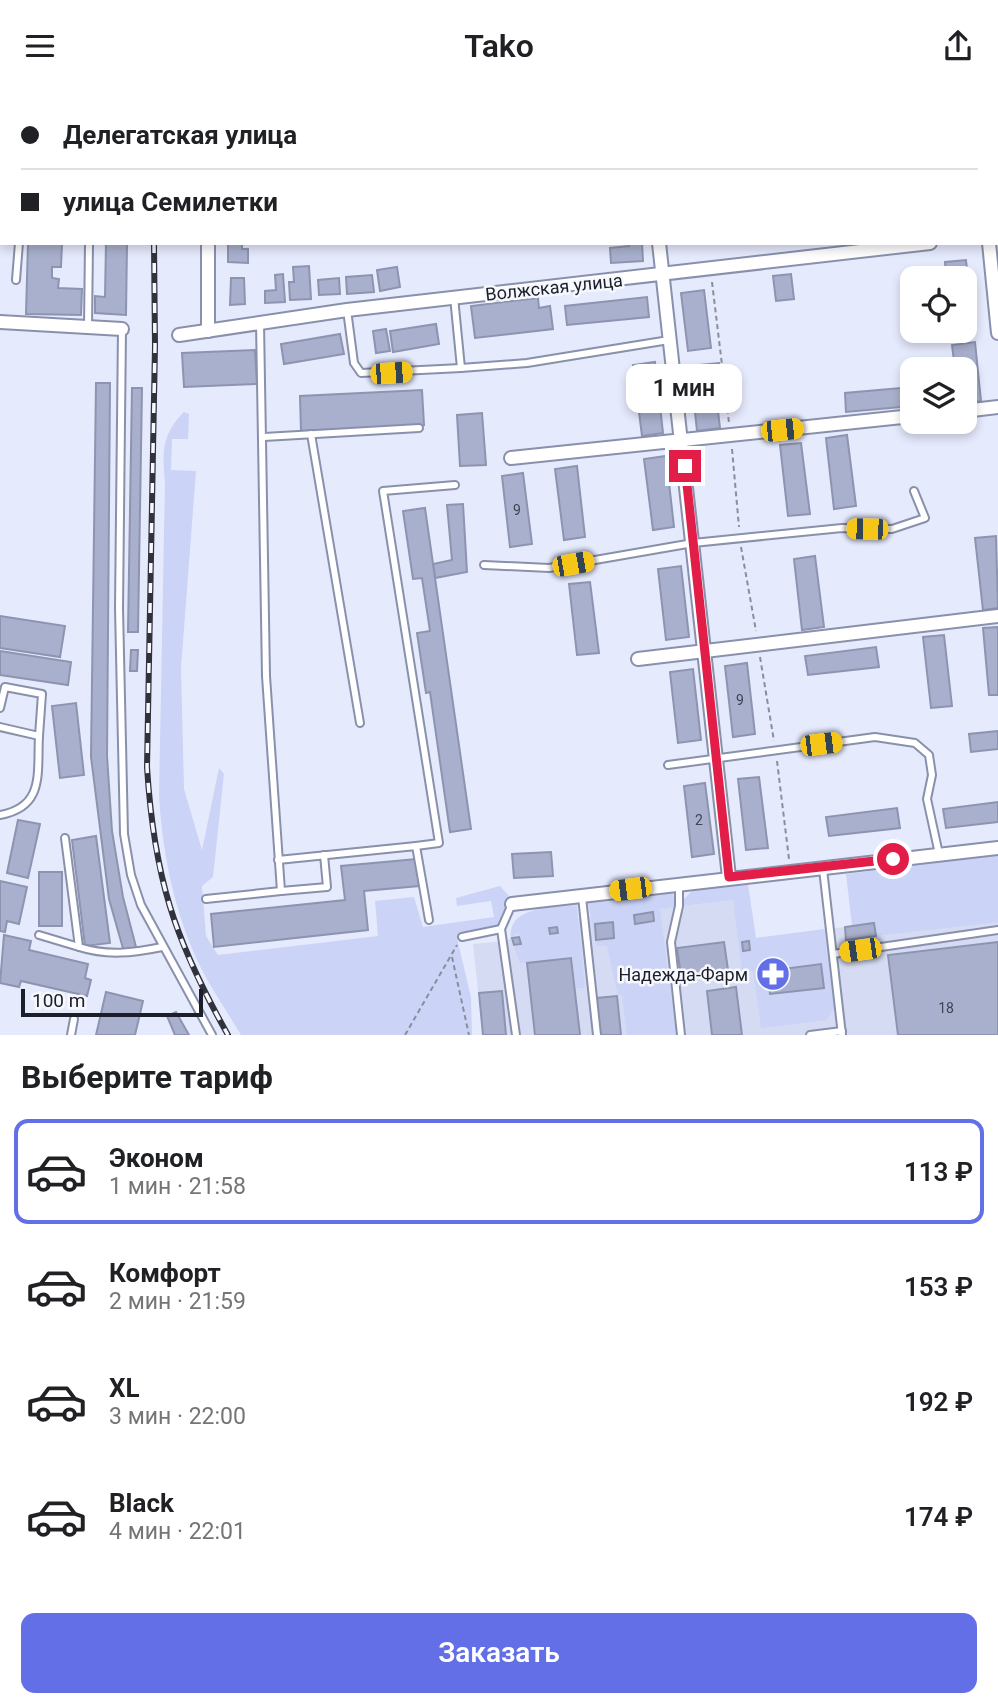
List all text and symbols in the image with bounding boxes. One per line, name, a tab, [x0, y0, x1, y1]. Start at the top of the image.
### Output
icon: menu	[21, 27, 59, 65]
text: Tako	[464, 27, 534, 65]
icon: share	[939, 27, 977, 65]
text: Делегатская улица	[63, 120, 297, 150]
text: улица Семилетки	[63, 187, 278, 217]
map controls	[900, 266, 977, 434]
button: locate	[900, 266, 977, 343]
street label: Волжская улица	[484, 269, 624, 305]
button: layers	[900, 357, 977, 434]
car	[370, 361, 413, 385]
callout: 1 мин	[627, 365, 743, 413]
text: 1 мин	[653, 375, 715, 402]
car	[761, 417, 804, 443]
route end	[669, 450, 701, 482]
house number: 9	[513, 502, 521, 518]
car	[846, 518, 889, 540]
car	[551, 550, 596, 578]
house number: 9	[736, 692, 744, 708]
car	[799, 731, 844, 757]
house number: 2	[695, 812, 703, 828]
route start	[877, 843, 909, 875]
car	[608, 876, 653, 902]
car	[838, 937, 883, 963]
pharmacy icon: Надежда-Фарм	[754, 955, 792, 993]
place label: Надежда-Фарм	[618, 964, 748, 985]
scale bar	[21, 986, 203, 1018]
text: 100 m	[32, 989, 85, 1012]
house number: 18	[938, 1000, 954, 1016]
text: Выберите тариф	[21, 1058, 273, 1096]
icon: car	[25, 1140, 88, 1203]
text: Эконом	[109, 1143, 204, 1173]
text: 113 ₽	[904, 1157, 973, 1187]
text: 1 мин · 21:58	[109, 1173, 246, 1200]
icon: car	[25, 1255, 88, 1318]
text: Комфорт	[109, 1258, 221, 1288]
text: 153 ₽	[904, 1272, 973, 1302]
text: 2 мин · 21:59	[109, 1288, 246, 1315]
icon: car	[25, 1370, 88, 1433]
text: XL	[109, 1373, 140, 1403]
text: 192 ₽	[904, 1387, 973, 1417]
text: 3 мин · 22:00	[109, 1403, 246, 1430]
icon: car	[25, 1485, 88, 1548]
text: Black	[109, 1488, 174, 1518]
text: 174 ₽	[904, 1502, 973, 1532]
text: 4 мин · 22:01	[109, 1518, 246, 1545]
button: Заказать	[21, 1613, 977, 1693]

